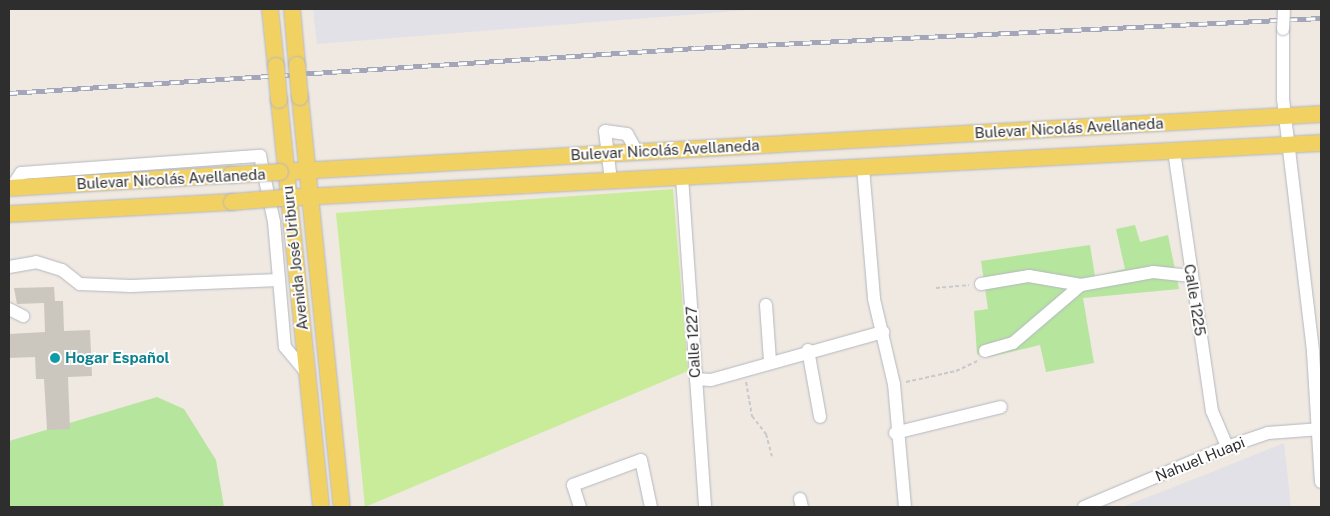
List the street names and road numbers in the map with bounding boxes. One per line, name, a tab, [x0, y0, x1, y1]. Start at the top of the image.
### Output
street label: Bulevar Nicolás Avellaneda	[974, 114, 1164, 142]
street label: Bulevar Nicolás Avellaneda	[570, 136, 760, 164]
street label: Bulevar Nicolás Avellaneda	[76, 165, 266, 193]
street label: Avenida José Uriburu	[278, 185, 312, 331]
street label: Calle 1225	[1180, 263, 1210, 337]
street label: Calle 1227	[682, 306, 704, 378]
street label: Nahuel Huapi	[1153, 433, 1247, 485]

